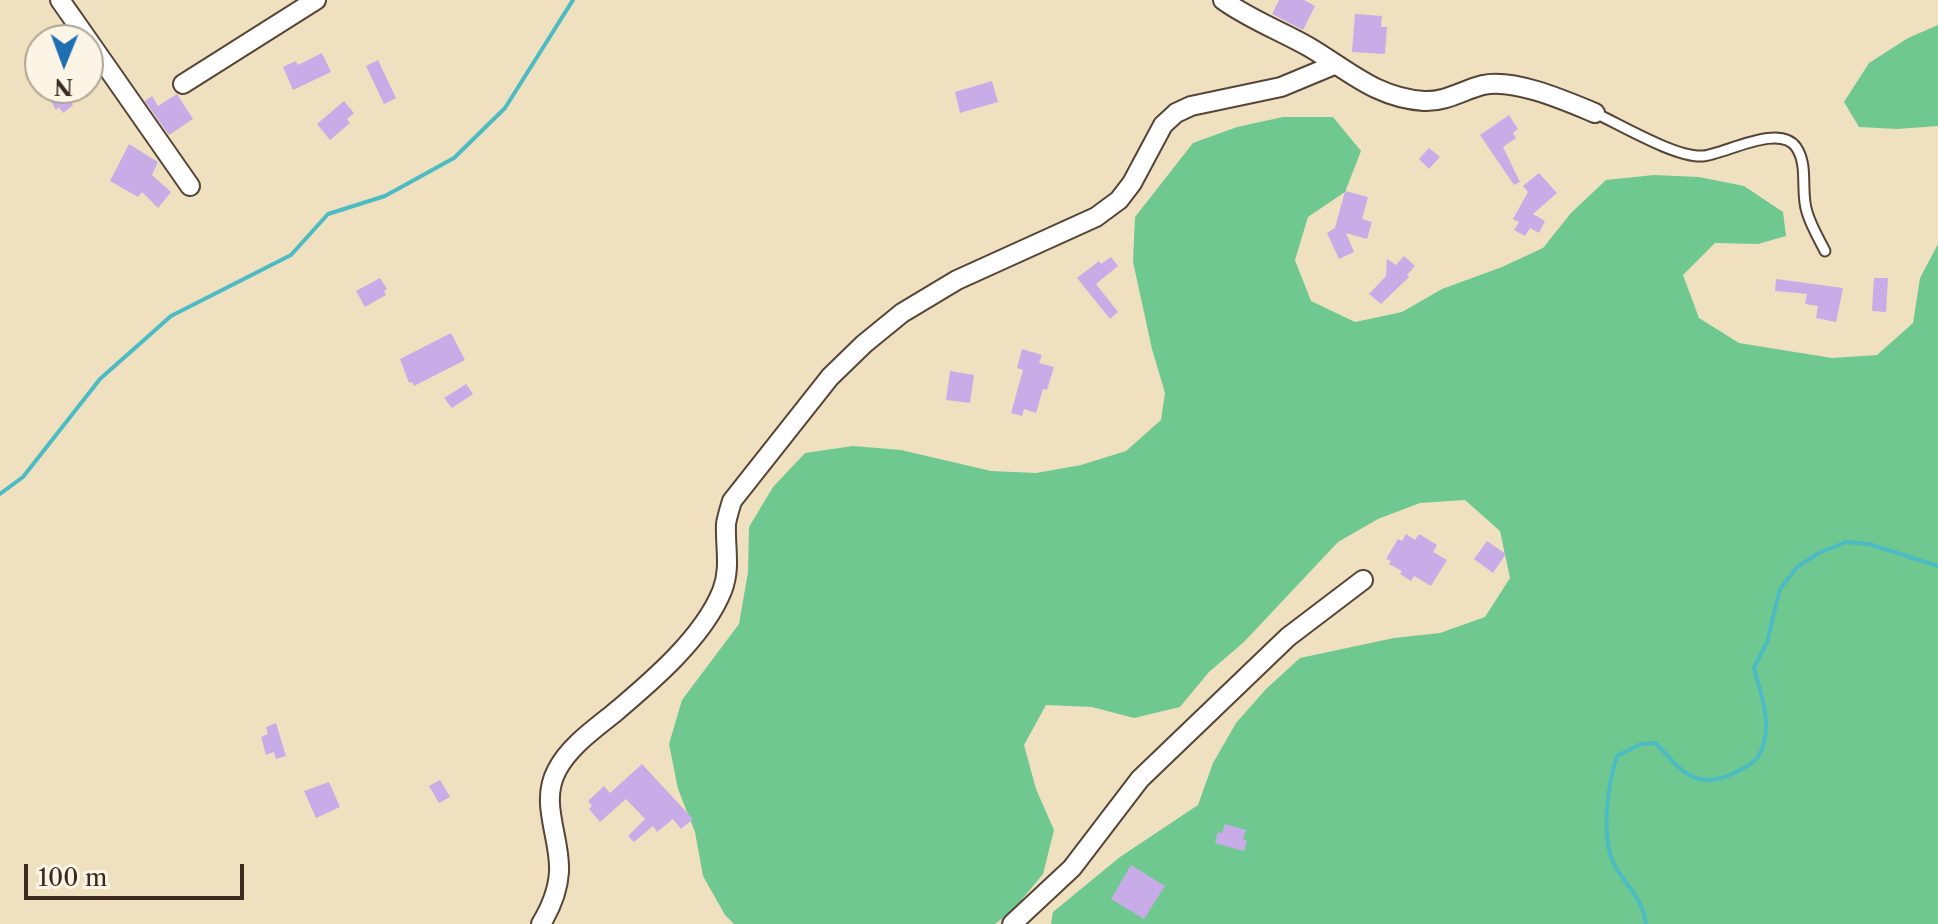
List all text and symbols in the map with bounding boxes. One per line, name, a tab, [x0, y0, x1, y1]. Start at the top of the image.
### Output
north arrow	[24, 24, 104, 104]
text: N	[54, 73, 73, 100]
scale bar	[28, 848, 248, 898]
text: 100 m	[38, 863, 107, 892]

